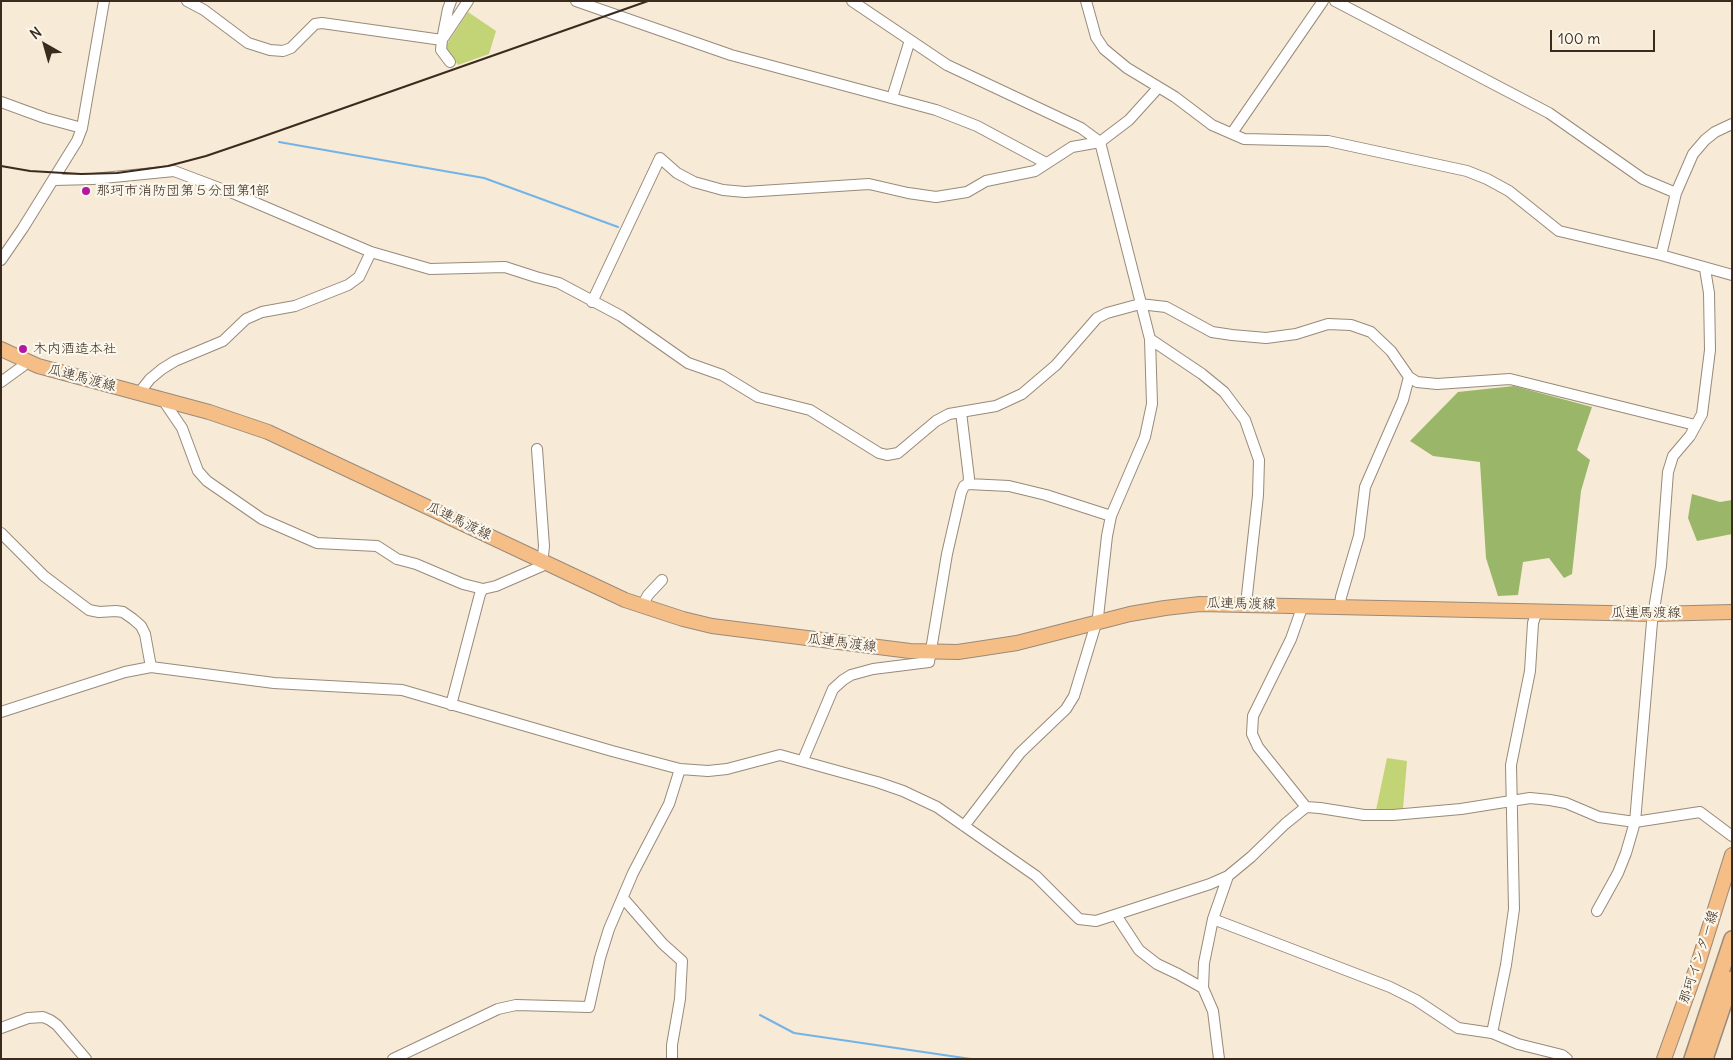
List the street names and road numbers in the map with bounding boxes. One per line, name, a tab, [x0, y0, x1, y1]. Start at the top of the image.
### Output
street label: 瓜連馬渡線	[46, 361, 118, 395]
street label: 瓜連馬渡線	[424, 498, 494, 544]
street label: 瓜連馬渡線	[1206, 595, 1276, 613]
street label: 瓜連馬渡線	[1611, 605, 1681, 621]
street label: 瓜連馬渡線	[806, 630, 878, 656]
street label: 那珂インター線	[1676, 908, 1722, 1006]

